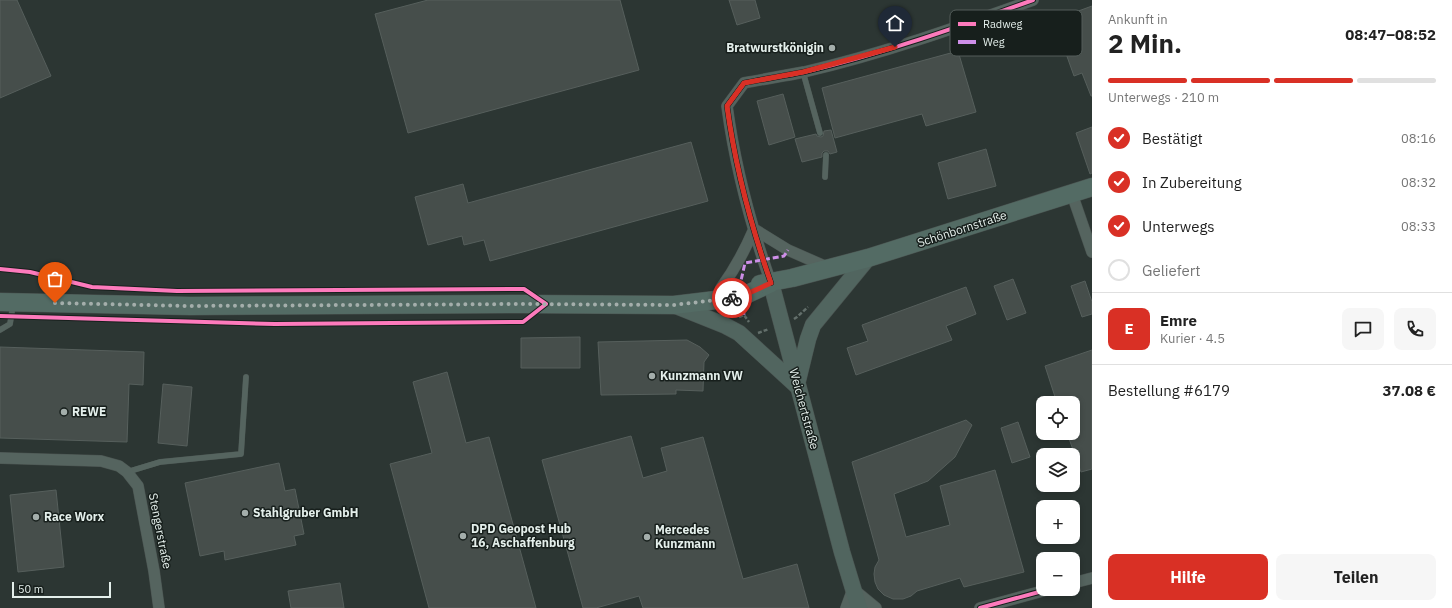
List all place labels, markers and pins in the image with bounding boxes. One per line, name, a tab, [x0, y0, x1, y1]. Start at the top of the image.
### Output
pin	[878, 6, 912, 47]
place label: Bratwurstkönigin	[726, 40, 824, 55]
marker: Bratwurstkönigin	[827, 43, 837, 53]
pin	[38, 262, 72, 303]
place label: Kunzmann VW	[660, 368, 743, 383]
marker: Kunzmann VW	[647, 371, 657, 381]
place label: REWE	[72, 404, 106, 419]
marker: REWE	[59, 407, 69, 417]
place label: Stahlgruber GmbH	[253, 505, 358, 520]
marker: Stahlgruber GmbH	[240, 508, 250, 518]
place label: Race Worx	[44, 509, 105, 524]
marker: Race Worx	[31, 512, 41, 522]
place label: DPD Geopost Hub 16, Aschaffenburg	[471, 521, 575, 550]
place label: Mercedes Kunzmann	[655, 522, 716, 551]
marker: DPD Geopost Hub 16, Aschaffenburg	[458, 531, 468, 541]
marker: Mercedes Kunzmann	[642, 532, 652, 542]

